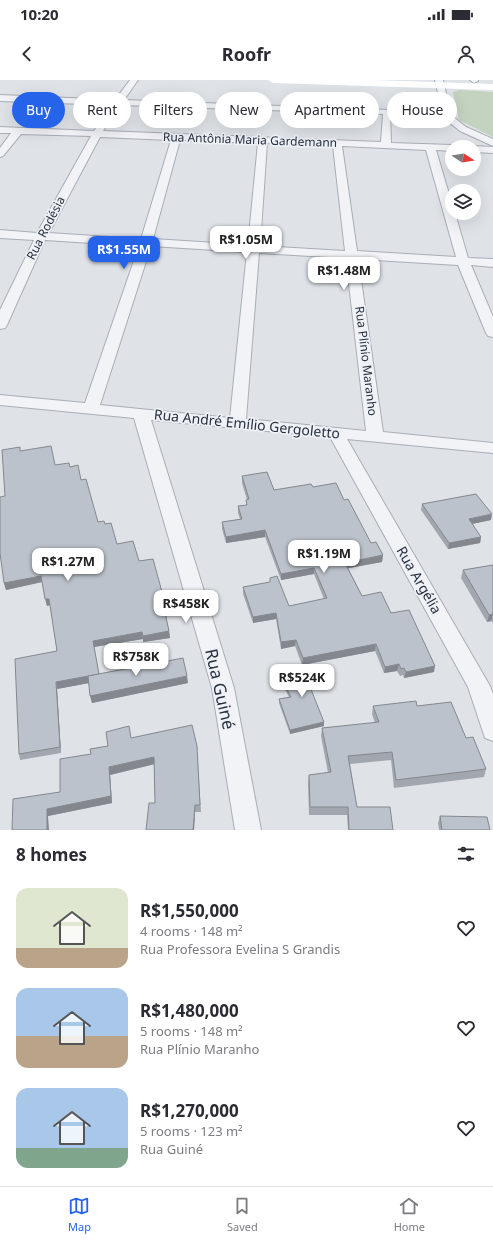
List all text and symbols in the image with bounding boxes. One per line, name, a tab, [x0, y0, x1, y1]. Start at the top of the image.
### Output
text: 10:20	[20, 4, 59, 24]
text: Roofr	[222, 42, 271, 66]
icon: back	[16, 43, 38, 65]
icon: person	[455, 43, 477, 65]
chip: Buy	[12, 92, 65, 128]
chip: Rent	[73, 92, 131, 128]
chip: Filters	[139, 92, 207, 128]
chip: New	[215, 92, 272, 128]
chip: Apartment	[280, 92, 379, 128]
chip: House	[387, 92, 457, 128]
street label: Rua Antônia Maria Gardemann	[163, 128, 337, 151]
north arrow	[445, 140, 481, 176]
map controls	[445, 140, 481, 220]
button: layers	[445, 184, 481, 220]
street label: Rua Rodésia	[22, 193, 69, 262]
pin: R$1.05M	[209, 226, 283, 260]
text: R$1.05M	[219, 230, 273, 248]
pin: R$1.55M	[87, 236, 161, 270]
text: R$1.55M	[97, 240, 151, 258]
pin: R$1.48M	[307, 257, 381, 291]
text: R$1.48M	[317, 261, 371, 279]
street label: Rua Plínio Maranho	[351, 305, 382, 417]
street label: Rua André Emílio Gergoletto	[153, 404, 341, 443]
pin: R$1.19M	[287, 540, 361, 574]
street label: Rua Argélia	[392, 543, 446, 617]
text: R$1.19M	[297, 544, 351, 562]
pin: R$1.27M	[31, 548, 105, 582]
text: R$1.27M	[41, 552, 95, 570]
pin: R$458K	[153, 590, 219, 624]
text: R$458K	[163, 594, 209, 612]
pin: R$758K	[103, 643, 169, 677]
street label: Rua Guiné	[200, 646, 241, 732]
text: R$758K	[113, 647, 159, 665]
pin: R$524K	[269, 664, 335, 698]
text: R$524K	[279, 668, 325, 686]
text: 8 homes	[16, 843, 87, 866]
icon: filters	[455, 843, 477, 865]
text: R$1,550,000	[140, 899, 239, 922]
icon: home	[48, 904, 96, 952]
icon: heart	[455, 917, 477, 939]
text: 4 rooms · 148 m²	[140, 922, 243, 940]
text: Rua Professora Evelina S Grandis	[140, 940, 340, 958]
text: R$1,480,000	[140, 999, 239, 1022]
icon: home	[48, 1004, 96, 1052]
icon: heart	[455, 1017, 477, 1039]
text: 5 rooms · 148 m²	[140, 1022, 243, 1040]
text: Rua Plínio Maranho	[140, 1040, 259, 1058]
text: R$1,270,000	[140, 1099, 239, 1122]
icon: home	[48, 1104, 96, 1152]
icon: heart	[455, 1117, 477, 1139]
text: 5 rooms · 123 m²	[140, 1122, 243, 1140]
text: Rua Guiné	[140, 1140, 203, 1158]
tab: Map	[68, 1195, 91, 1234]
tab: Saved	[227, 1195, 258, 1234]
tab: Home	[394, 1195, 425, 1234]

